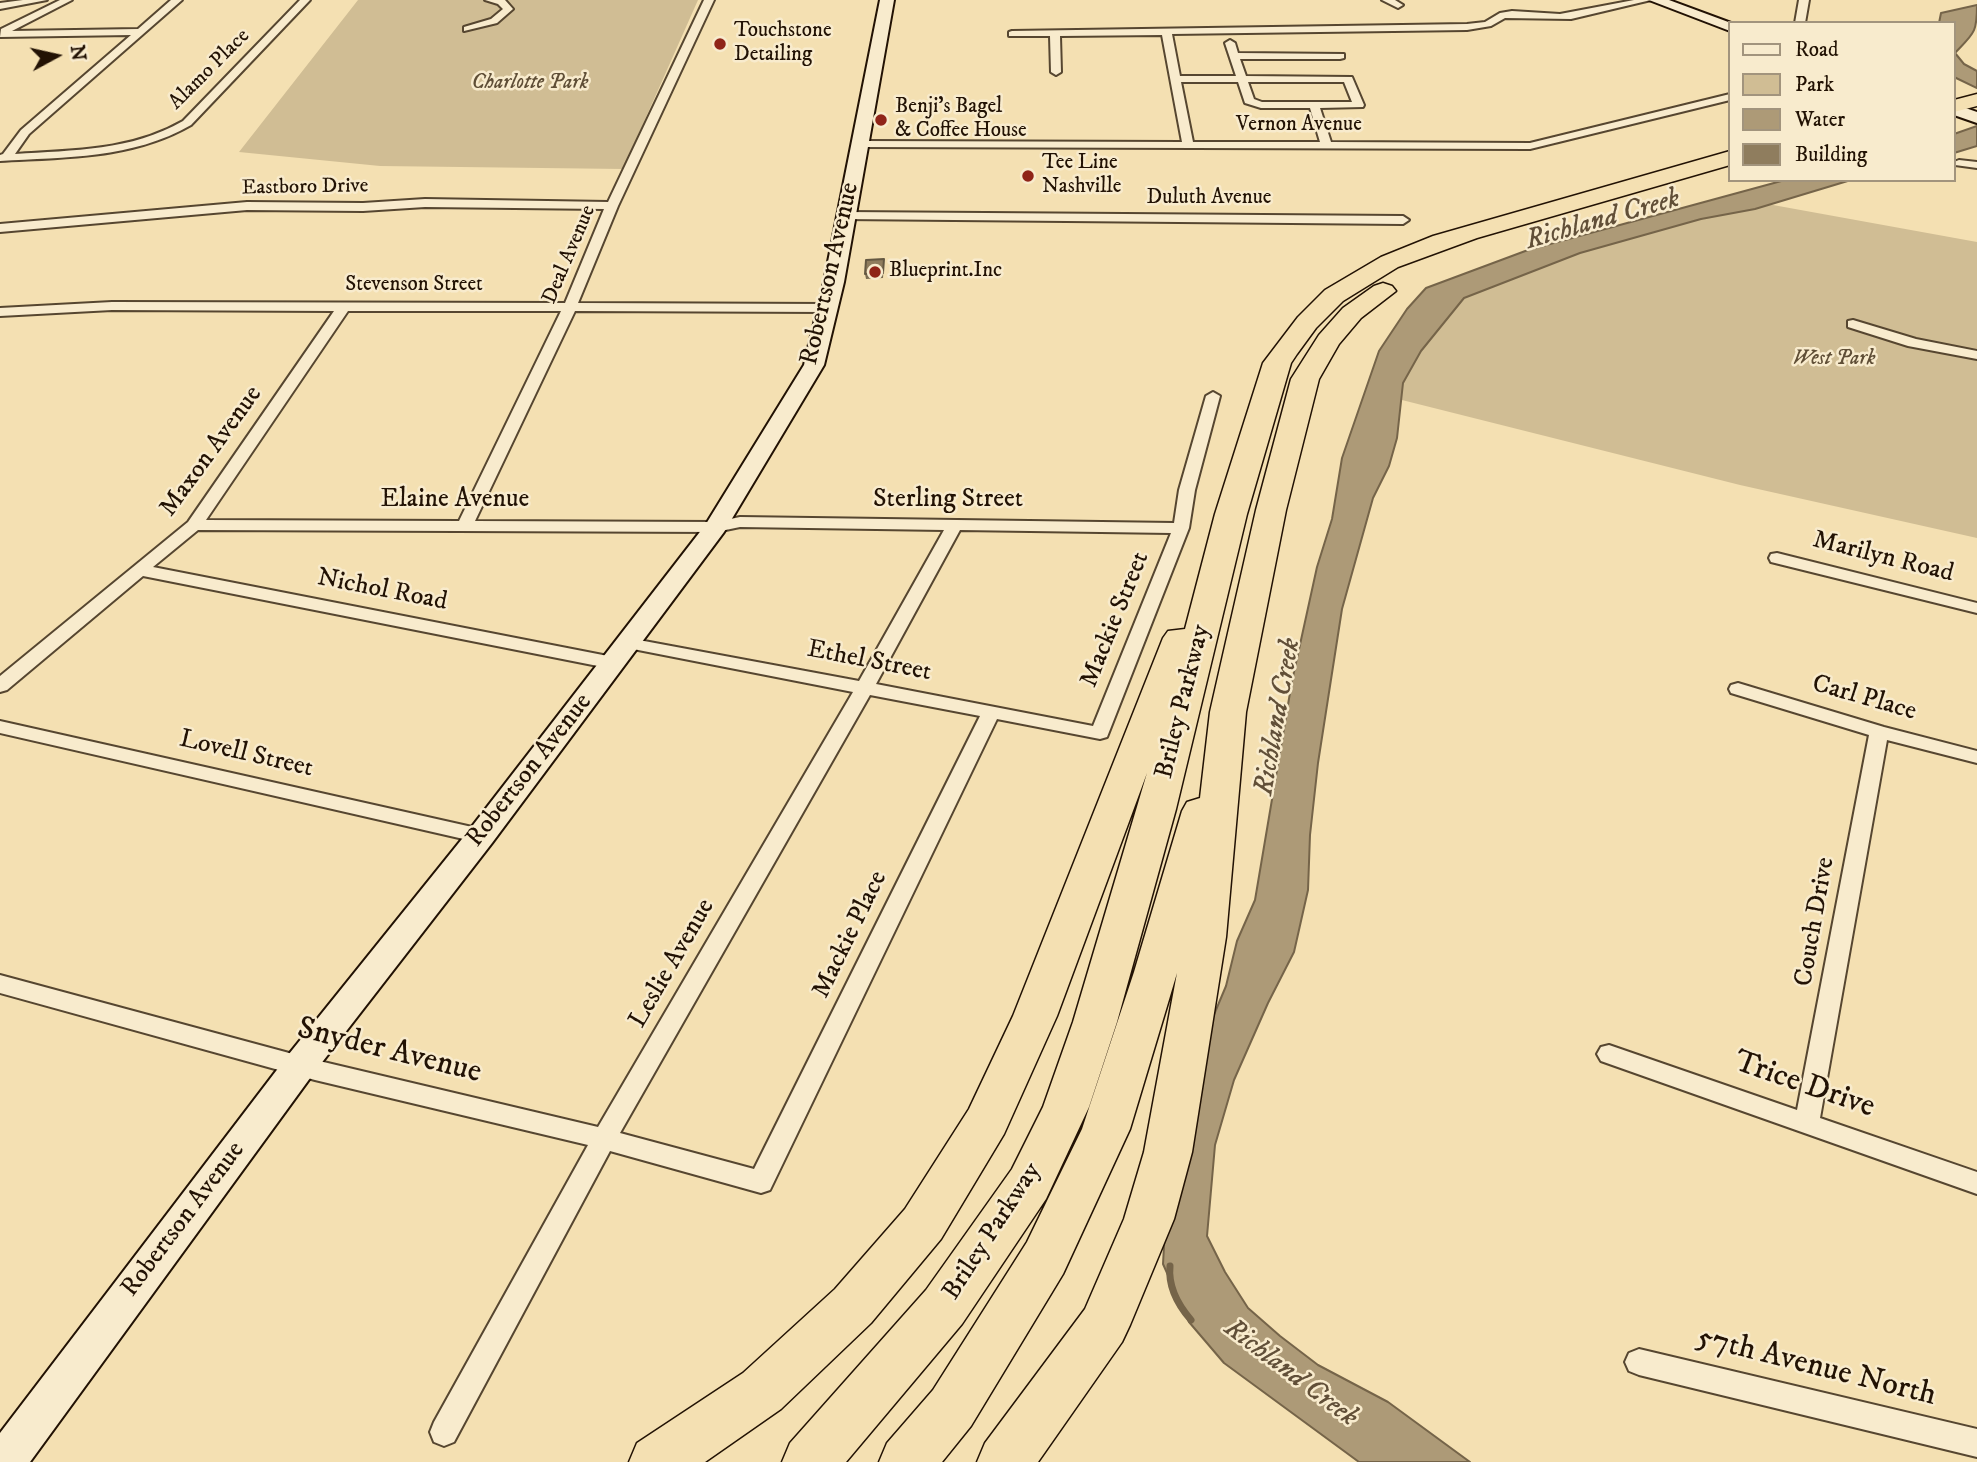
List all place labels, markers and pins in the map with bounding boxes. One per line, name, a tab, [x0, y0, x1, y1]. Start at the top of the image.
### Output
place label: Touchstone Detailing	[734, 19, 832, 69]
marker: Touchstone Detailing	[712, 36, 728, 52]
place label: Benji's Bagel & Coffee House	[895, 95, 1027, 145]
marker: Benji's Bagel & Coffee House	[873, 112, 889, 128]
place label: Tee Line Nashville	[1042, 151, 1121, 201]
marker: Tee Line Nashville	[1020, 168, 1036, 184]
place label: Blueprint.Inc	[889, 259, 1002, 285]
marker: Blueprint.Inc	[867, 264, 883, 280]

